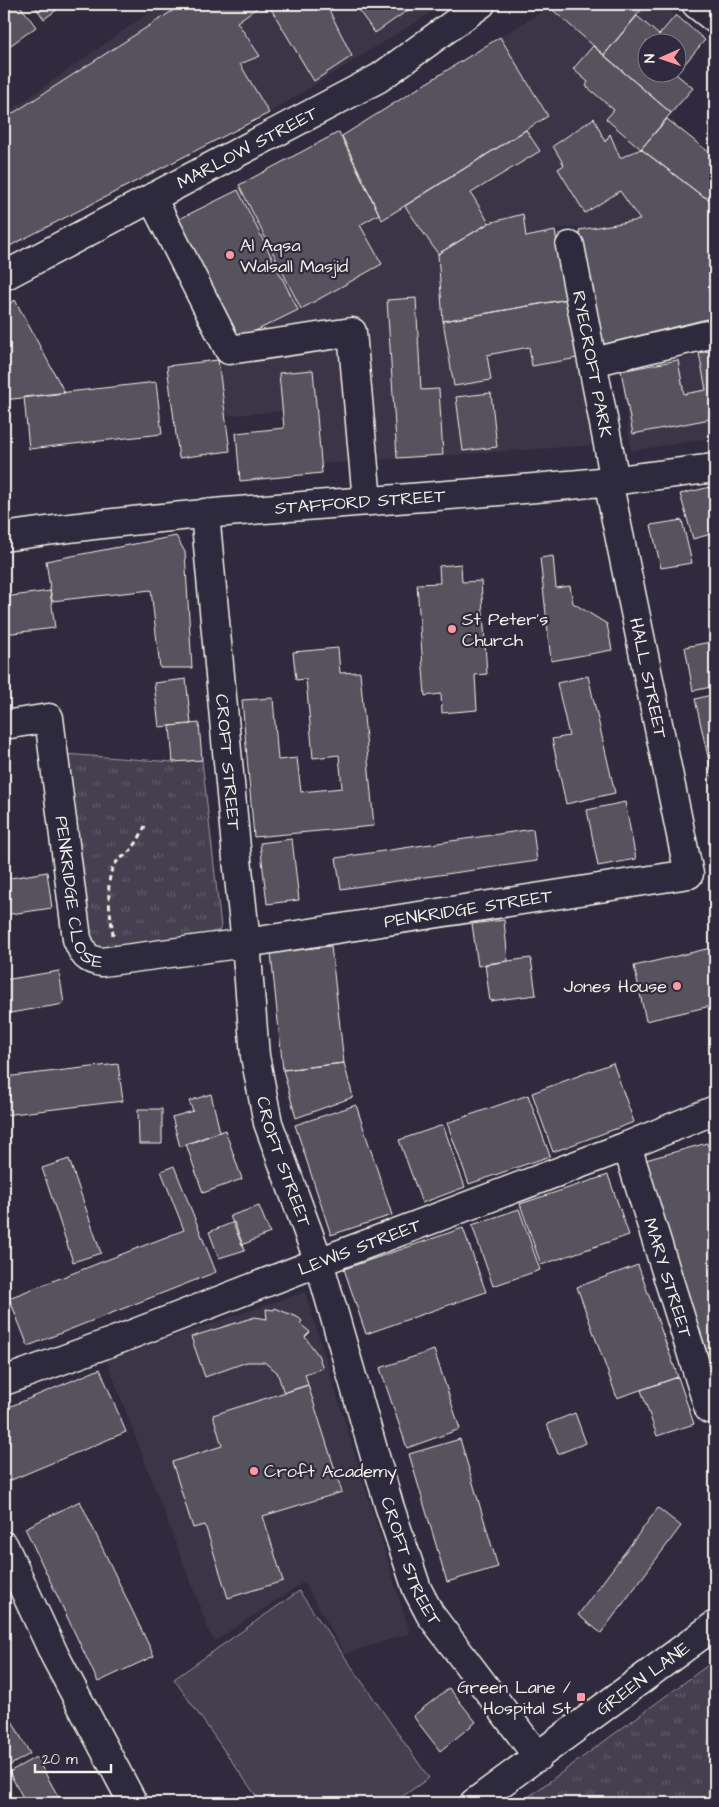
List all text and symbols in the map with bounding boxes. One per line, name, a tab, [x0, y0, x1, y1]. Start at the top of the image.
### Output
north arrow	[636, 32, 686, 82]
text: N	[640, 53, 660, 63]
street label: MARLOW STREET	[172, 100, 323, 195]
place label: Al Aqsa Walsall Masjid	[240, 233, 348, 279]
marker: Al Aqsa Walsall Masjid	[224, 249, 236, 261]
street label: RYECROFT PARK	[566, 289, 619, 439]
street label: STAFFORD STREET	[274, 483, 447, 521]
place label: St Peter's Church	[462, 607, 548, 653]
street label: HALL STREET	[623, 615, 673, 741]
marker: St Peter's Church	[446, 623, 458, 635]
street label: CROFT STREET	[209, 693, 247, 832]
street label: PENKRIDGE CLOSE	[49, 814, 106, 975]
street label: PENKRIDGE STREET	[382, 883, 555, 934]
place label: Jones House	[563, 974, 667, 999]
marker: Jones House	[671, 980, 683, 992]
street label: CROFT STREET	[251, 1094, 318, 1231]
street label: LEWIS STREET	[294, 1212, 425, 1281]
street label: MARY STREET	[638, 1215, 699, 1342]
place label: Croft Academy	[264, 1459, 397, 1485]
marker: Croft Academy	[248, 1465, 260, 1477]
street label: CROFT STREET	[375, 1494, 448, 1632]
street label: GREEN LANE	[591, 1635, 695, 1721]
place label: Green Lane / Hospital St	[457, 1675, 572, 1721]
marker: Green Lane / Hospital St	[575, 1691, 587, 1703]
scale bar	[35, 1742, 111, 1774]
text: 20 m	[42, 1749, 78, 1770]

